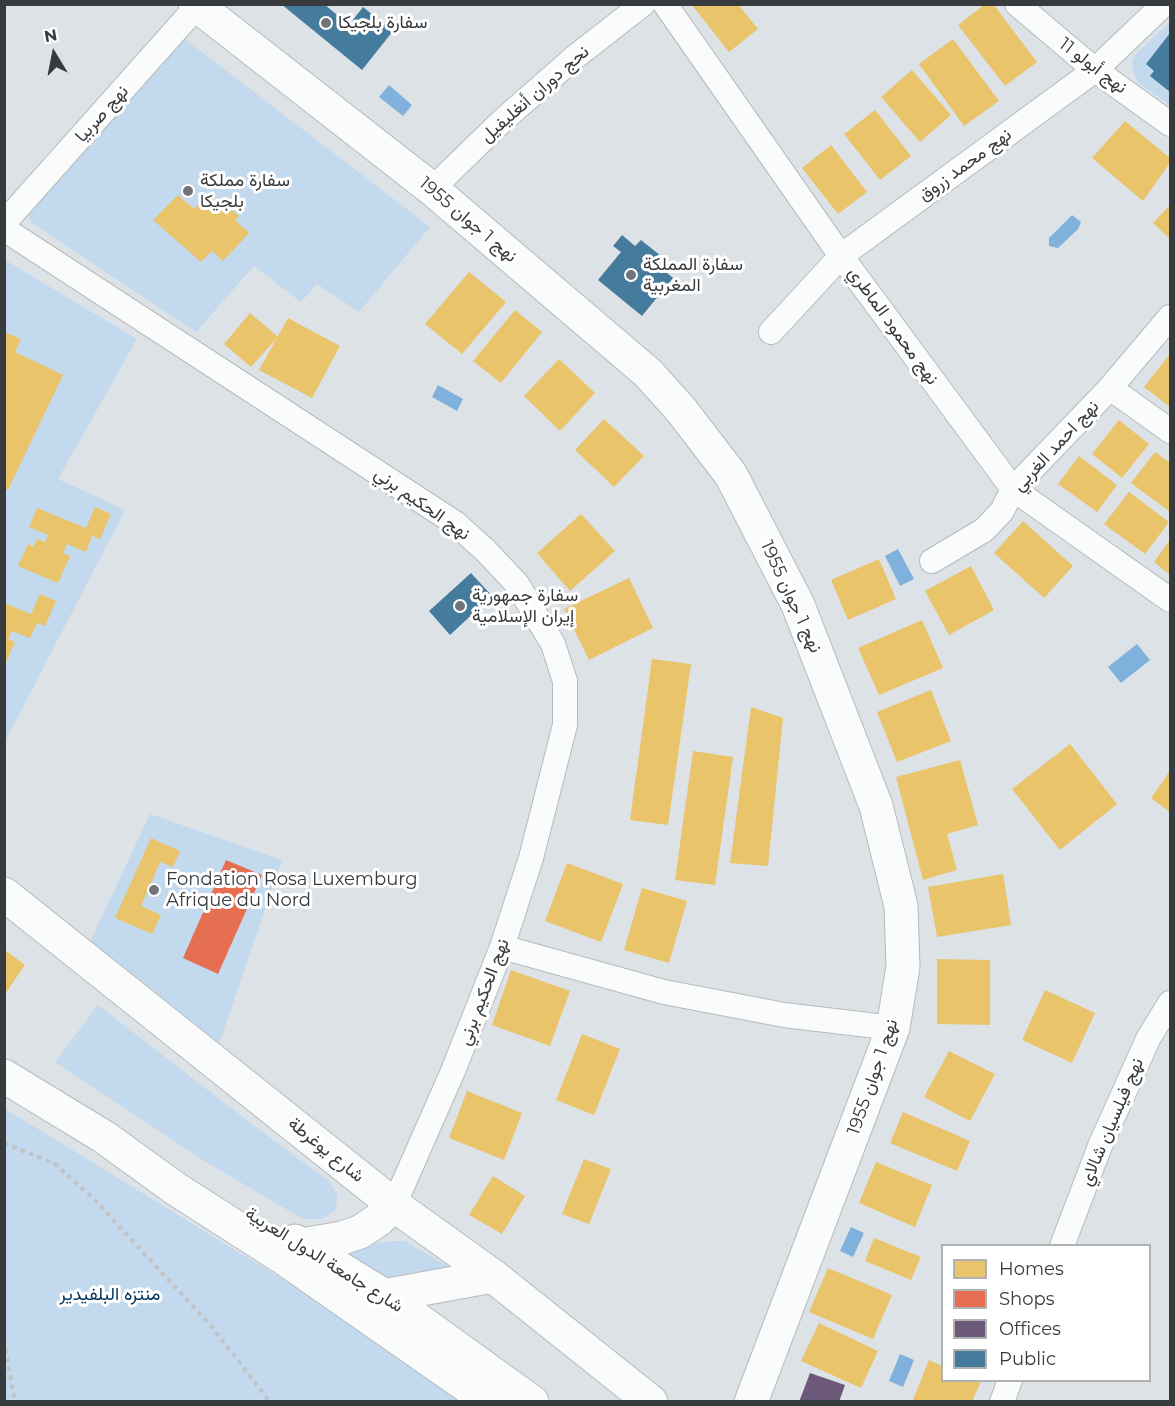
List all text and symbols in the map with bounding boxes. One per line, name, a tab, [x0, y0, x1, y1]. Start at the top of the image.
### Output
place label: سفارة بلجيكا	[338, 12, 427, 34]
marker: سفارة بلجيكا	[319, 16, 333, 30]
north arrow	[24, 24, 84, 84]
text: N	[43, 25, 59, 46]
street label: نهج أبولو 11	[1055, 33, 1131, 99]
street label: نحج دوران أنغليفيل	[476, 41, 594, 147]
street label: نهج صربيا	[71, 81, 133, 147]
street label: نهج محمد زروق	[914, 124, 1016, 206]
place label: سفارة مملكة بلجيكا	[200, 170, 290, 213]
street label: نهج 1 جوان 1955	[415, 173, 521, 267]
marker: سفارة مملكة بلجيكا	[181, 184, 195, 198]
place label: سفارة المملكة المغربية	[643, 254, 743, 296]
street label: نهج محمود الماطري	[843, 263, 943, 389]
marker: سفارة المملكة المغربية	[624, 268, 638, 282]
street label: نهج احمد الغربي	[1008, 396, 1104, 496]
street label: نهج الحكيم برني	[370, 463, 474, 545]
street label: نهج 1 جوان 1955	[756, 537, 826, 657]
place label: سفارة جمهورية إيران الإسلامية	[472, 585, 578, 628]
marker: سفارة جمهورية إيران الإسلامية	[453, 599, 467, 613]
place label: Fondation Rosa Luxemburg Afrique du Nord	[166, 869, 418, 912]
marker: Fondation Rosa Luxemburg Afrique du Nord	[147, 883, 161, 897]
street label: نهج الحكيم برني	[454, 936, 514, 1048]
street label: نهج 1 جوان 1955	[843, 1016, 903, 1138]
street label: نهج فيلسيان شالاي	[1075, 1055, 1149, 1189]
street label: شارع يوغرطة	[284, 1113, 368, 1187]
street label: شارع جامعة الدول العربية	[241, 1203, 407, 1317]
legend	[941, 1244, 1151, 1382]
text: Homes	[999, 1258, 1064, 1280]
park label: منتزه البلفيدير	[60, 1284, 160, 1306]
text: Shops	[999, 1288, 1055, 1310]
text: Offices	[999, 1318, 1061, 1340]
text: Public	[999, 1348, 1056, 1370]

